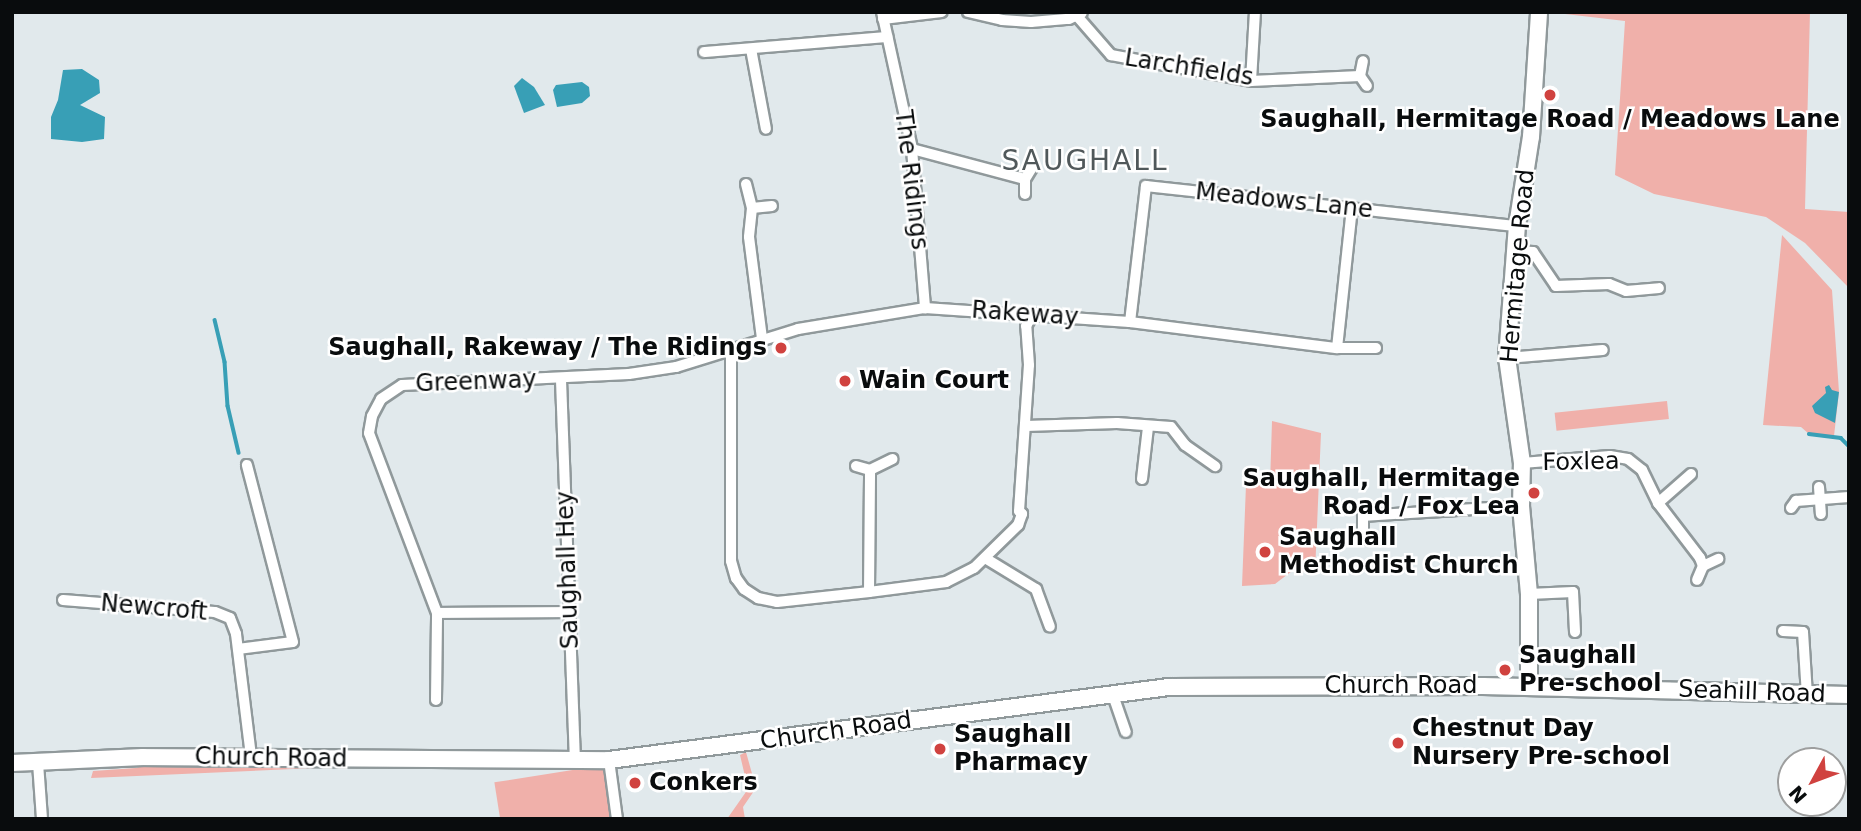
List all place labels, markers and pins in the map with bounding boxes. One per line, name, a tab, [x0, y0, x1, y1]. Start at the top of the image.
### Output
marker: Saughall, Hermitage Road / Meadows Lane	[1542, 87, 1558, 103]
place label: Saughall, Hermitage Road / Meadows Lane	[1260, 106, 1840, 134]
place label: Saughall, Rakeway / The Ridings	[328, 334, 767, 362]
marker: Saughall, Rakeway / The Ridings	[773, 340, 789, 356]
place label: Wain Court	[859, 367, 1009, 395]
marker: Wain Court	[837, 373, 853, 389]
place label: Saughall, Hermitage Road / Fox Lea	[1242, 465, 1520, 521]
marker: Saughall, Hermitage Road / Fox Lea	[1526, 485, 1542, 501]
place label: Saughall Methodist Church	[1279, 524, 1519, 580]
marker: Saughall Methodist Church	[1257, 544, 1273, 560]
place label: Saughall Pre-school	[1519, 642, 1661, 698]
marker: Saughall Pre-school	[1497, 662, 1513, 678]
place label: Chestnut Day Nursery Pre-school	[1412, 715, 1670, 771]
place label: Saughall Pharmacy	[954, 721, 1088, 777]
marker: Chestnut Day Nursery Pre-school	[1390, 735, 1406, 751]
marker: Saughall Pharmacy	[932, 741, 948, 757]
place label: Conkers	[649, 769, 758, 797]
marker: Conkers	[627, 775, 643, 791]

